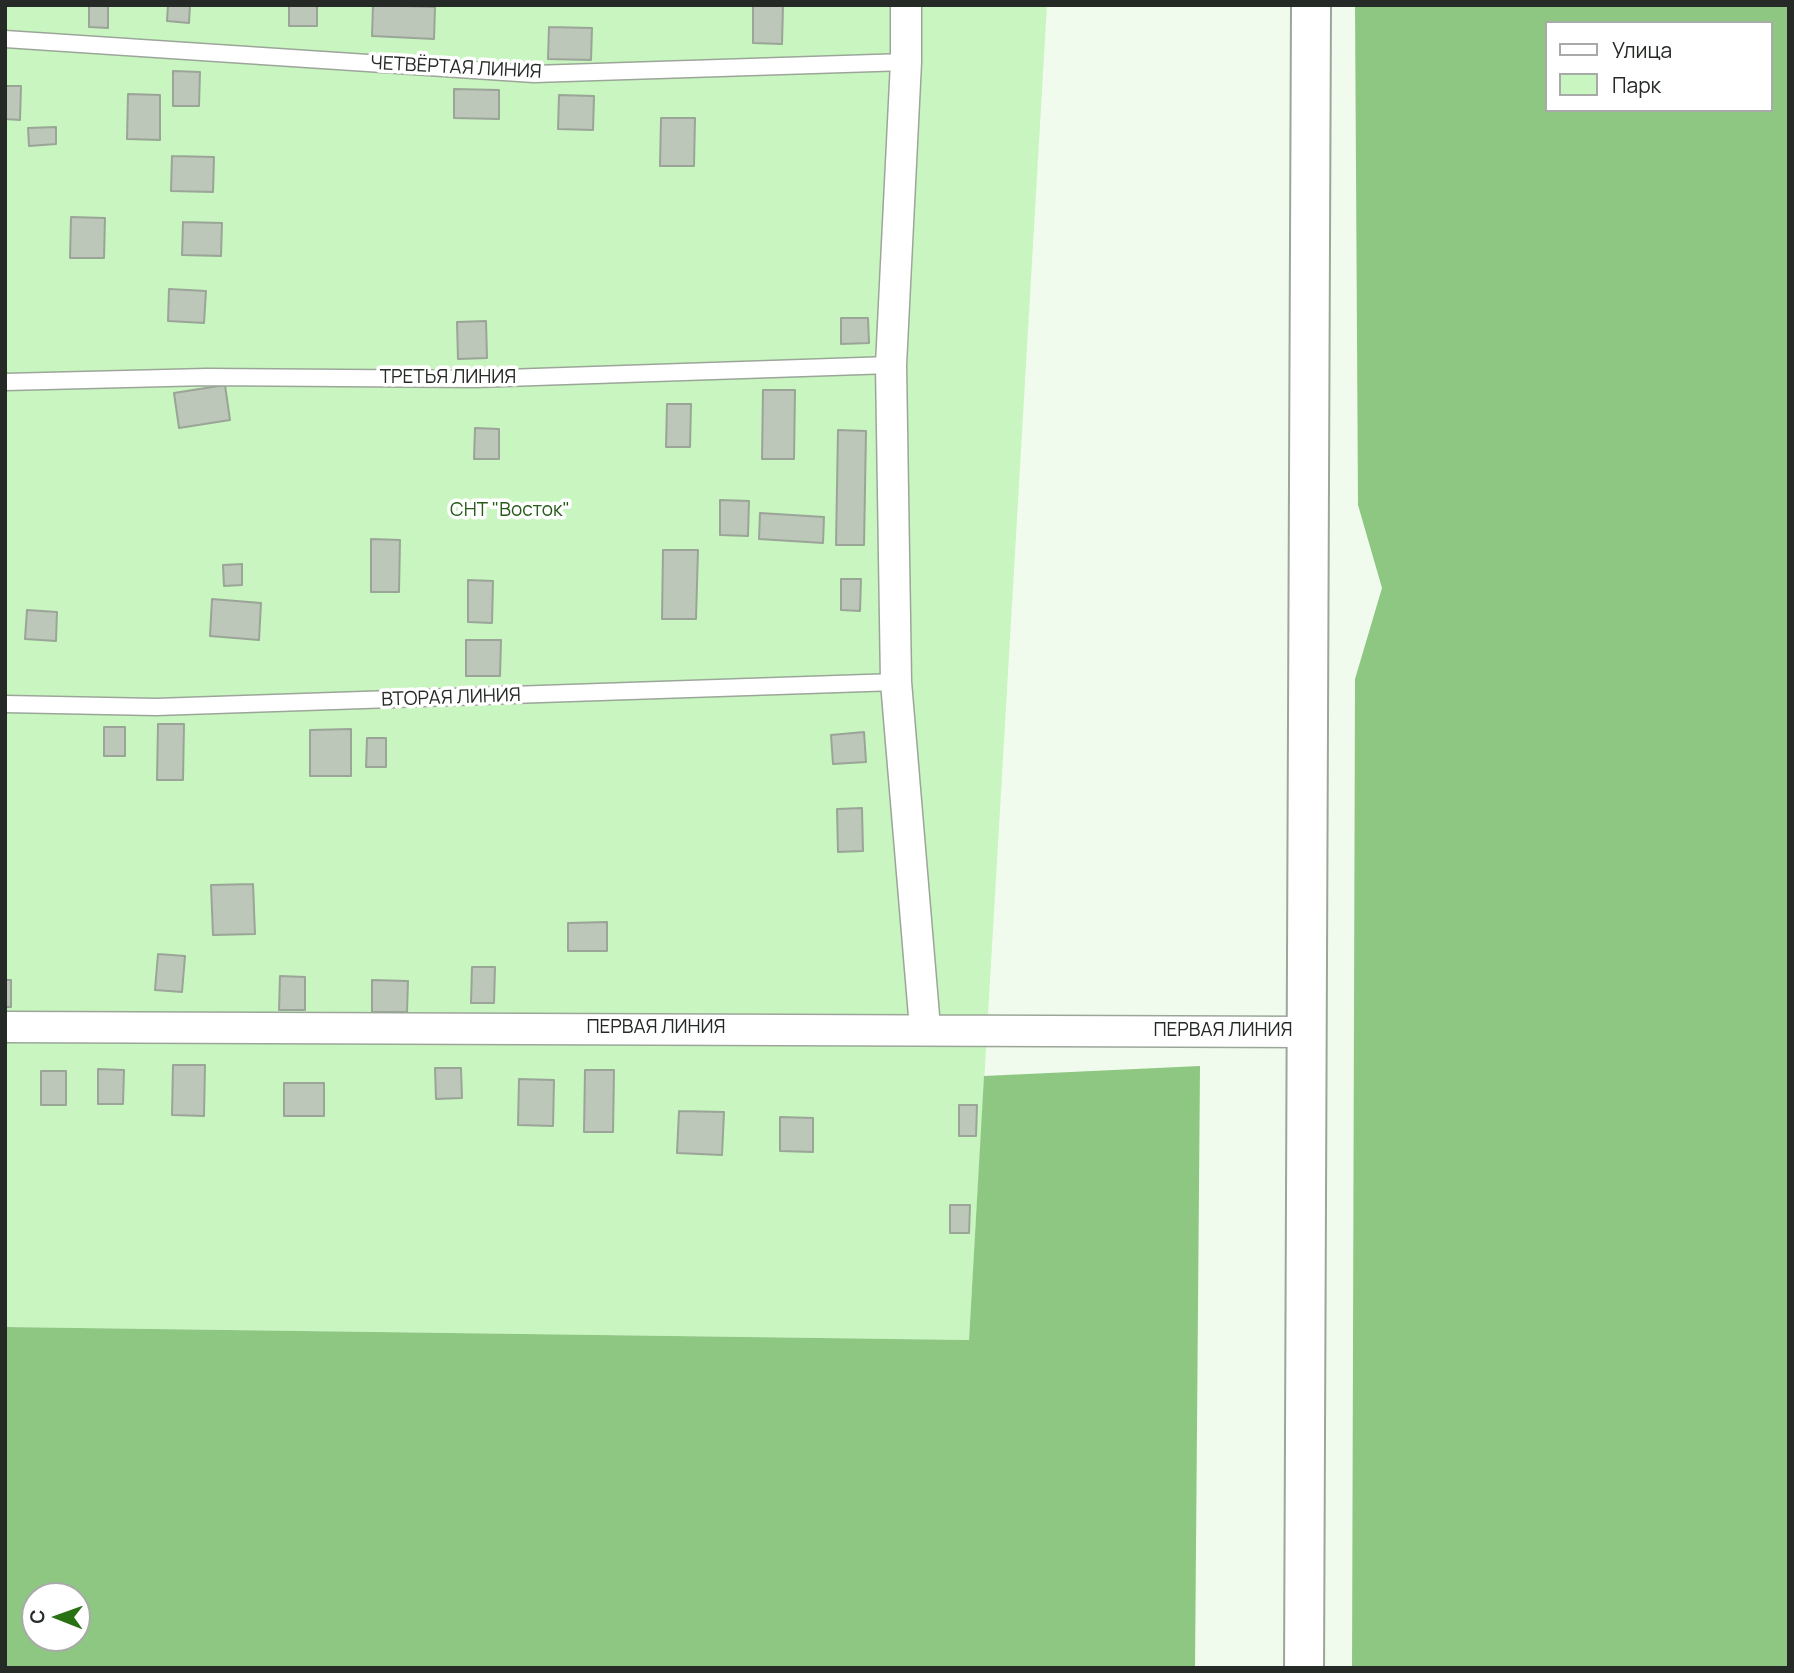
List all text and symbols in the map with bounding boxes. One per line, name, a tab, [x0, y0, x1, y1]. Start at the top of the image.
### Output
legend	[1546, 21, 1773, 112]
text: Улица	[1612, 36, 1672, 64]
street label: ЧЕТВЁРТАЯ ЛИНИЯ	[370, 52, 542, 84]
text: Парк	[1612, 71, 1661, 99]
street label: ТРЕТЬЯ ЛИНИЯ	[380, 367, 516, 389]
park label: СНТ "Восток"	[450, 500, 570, 522]
street label: ВТОРАЯ ЛИНИЯ	[381, 684, 521, 712]
street label: ПЕРВАЯ ЛИНИЯ	[586, 1017, 726, 1039]
street label: ПЕРВАЯ ЛИНИЯ	[1153, 1020, 1293, 1042]
north arrow	[21, 1582, 91, 1652]
text: С	[24, 1609, 50, 1624]

